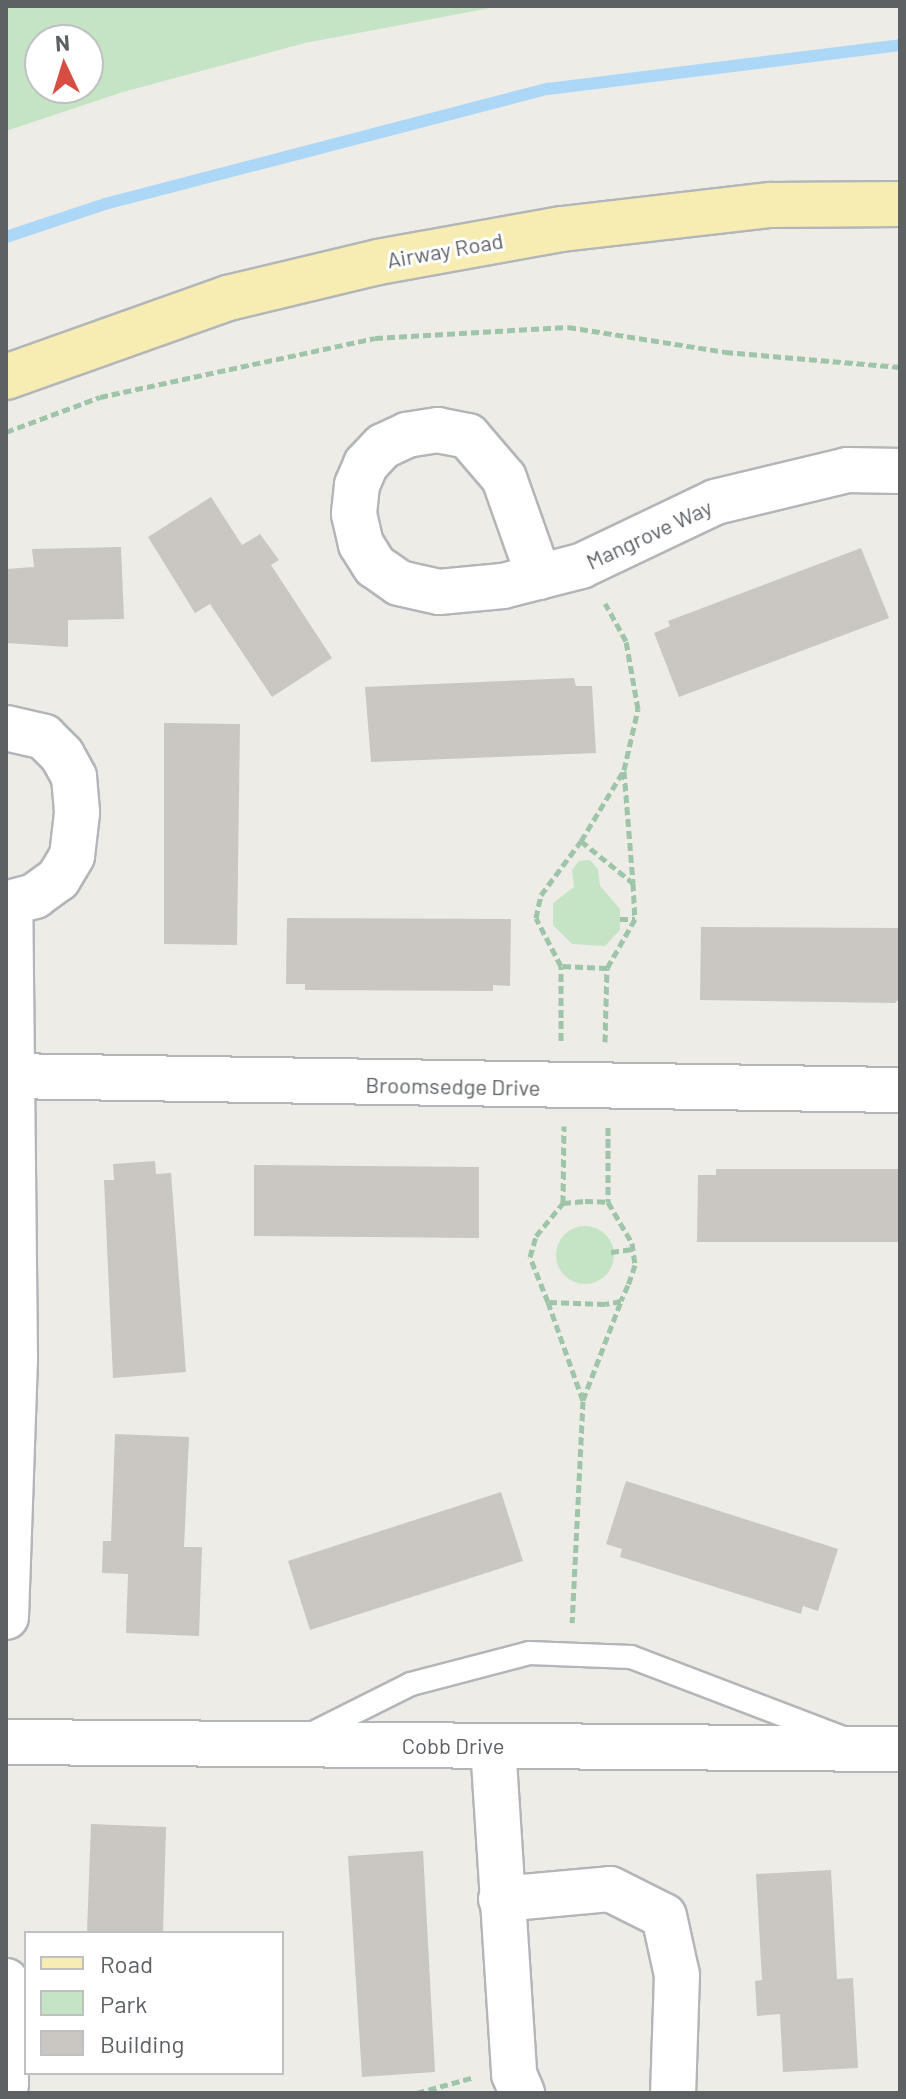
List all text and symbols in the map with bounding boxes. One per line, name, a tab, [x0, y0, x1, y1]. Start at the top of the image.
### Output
north arrow	[24, 24, 104, 104]
text: N	[54, 29, 71, 56]
street label: Airway Road	[385, 227, 505, 273]
street label: Mangrove Way	[582, 493, 716, 575]
street label: Broomsedge Drive	[365, 1071, 541, 1101]
street label: Cobb Drive	[402, 1733, 504, 1759]
legend	[24, 1931, 284, 2075]
text: Road	[100, 1949, 153, 1978]
text: Park	[100, 1989, 147, 2018]
text: Building	[100, 2029, 184, 2058]

